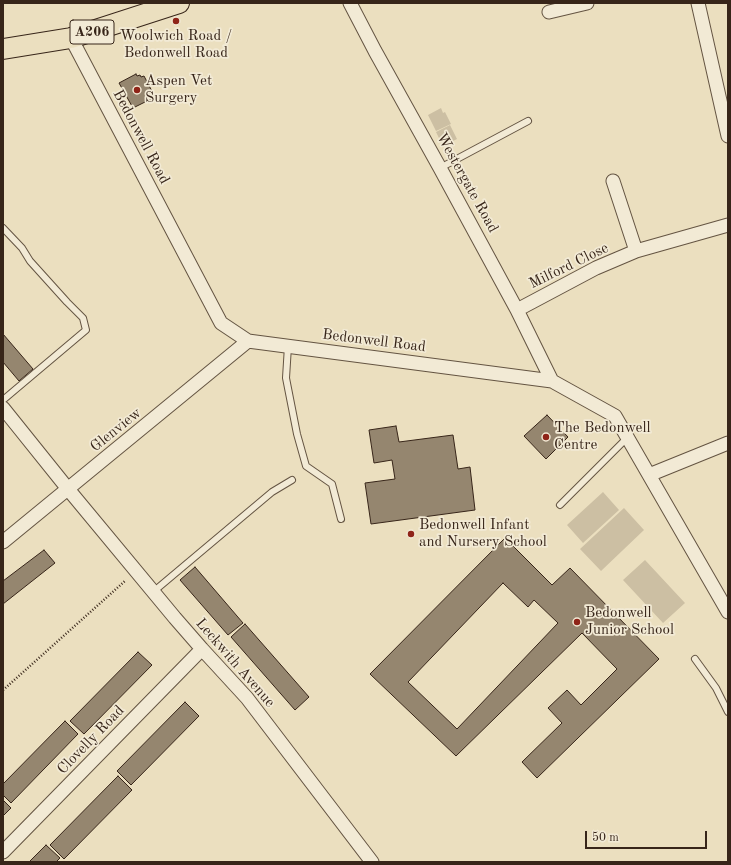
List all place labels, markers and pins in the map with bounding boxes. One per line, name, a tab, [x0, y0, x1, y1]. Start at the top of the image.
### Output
marker: Woolwich Road / Bedonwell Road	[171, 16, 181, 26]
place label: Woolwich Road / Bedonwell Road	[120, 27, 232, 62]
place label: Aspen Vet Surgery	[145, 72, 212, 107]
marker: Aspen Vet Surgery	[132, 85, 142, 95]
place label: The Bedonwell Centre	[554, 419, 651, 454]
marker: The Bedonwell Centre	[541, 432, 551, 442]
place label: Bedonwell Infant and Nursery School	[419, 516, 547, 551]
marker: Bedonwell Infant and Nursery School	[406, 529, 416, 539]
place label: Bedonwell Junior School	[585, 604, 674, 639]
marker: Bedonwell Junior School	[572, 617, 582, 627]

